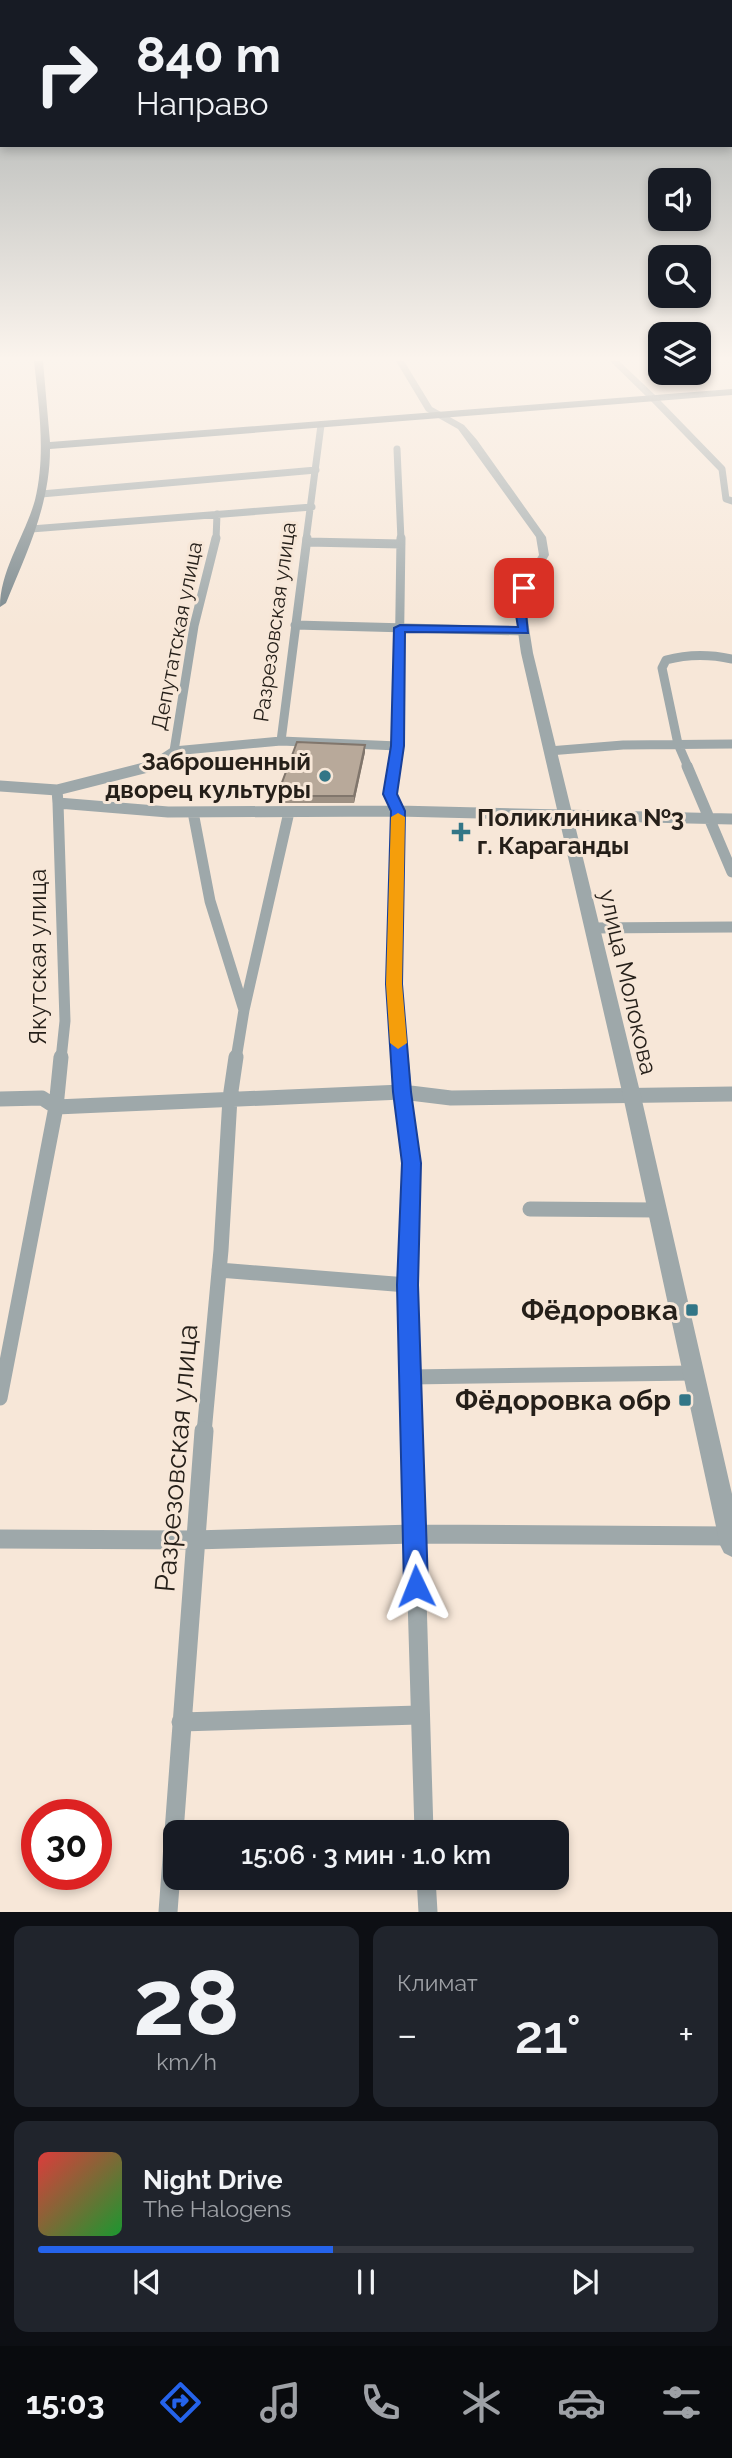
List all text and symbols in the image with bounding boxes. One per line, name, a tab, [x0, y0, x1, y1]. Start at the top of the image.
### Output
text: 840 m	[136, 26, 281, 83]
icon: right	[21, 28, 112, 119]
text: Направо	[136, 85, 268, 122]
map controls	[648, 168, 711, 385]
button: sound	[648, 168, 711, 231]
button: search	[648, 245, 711, 308]
button: layers	[648, 322, 711, 385]
street label: Разрезовская улица	[248, 520, 301, 724]
street label: Депутатская улица	[146, 540, 207, 732]
pin	[494, 558, 554, 618]
icon: arrive	[505, 569, 543, 607]
place label: Заброшенный дворец культуры	[105, 747, 311, 804]
marker: Заброшенный дворец культуры	[317, 768, 333, 784]
place label: Поликлиника №3 г. Караганды	[477, 803, 684, 860]
marker: Поликлиника №3 г. Караганды	[451, 822, 471, 842]
street label: Якутская улица	[23, 869, 52, 1045]
street label: улица Молокова	[593, 886, 664, 1077]
place label: Фёдоровка	[521, 1294, 678, 1327]
marker: Фёдоровка	[684, 1302, 700, 1318]
street label: Разрезовская улица	[148, 1323, 205, 1593]
place label: Фёдоровка обр	[455, 1384, 671, 1417]
marker: Фёдоровка обр	[677, 1392, 693, 1408]
position arrow	[379, 1549, 453, 1623]
speed limit sign: 30	[21, 1799, 112, 1890]
text: 15:06 · 3 мин · 1.0 km	[241, 1840, 491, 1870]
text: 28	[133, 1949, 240, 2056]
text: Климат	[397, 1969, 478, 1996]
text: 21°	[515, 2004, 581, 2065]
text: −	[397, 2012, 417, 2057]
text: +	[678, 2012, 694, 2057]
text: km/h	[156, 2048, 217, 2075]
text: Night Drive	[143, 2165, 282, 2195]
text: The Halogens	[143, 2195, 291, 2222]
icon: previous	[128, 2263, 166, 2301]
icon: pause	[347, 2263, 385, 2301]
icon: next	[566, 2263, 604, 2301]
icon: directions	[156, 2378, 205, 2427]
icon: music	[256, 2378, 305, 2427]
icon: phone	[356, 2378, 405, 2427]
icon: climate	[457, 2378, 506, 2427]
icon: car	[557, 2378, 606, 2427]
icon: filters	[657, 2378, 706, 2427]
text: 15:03	[26, 2384, 105, 2421]

